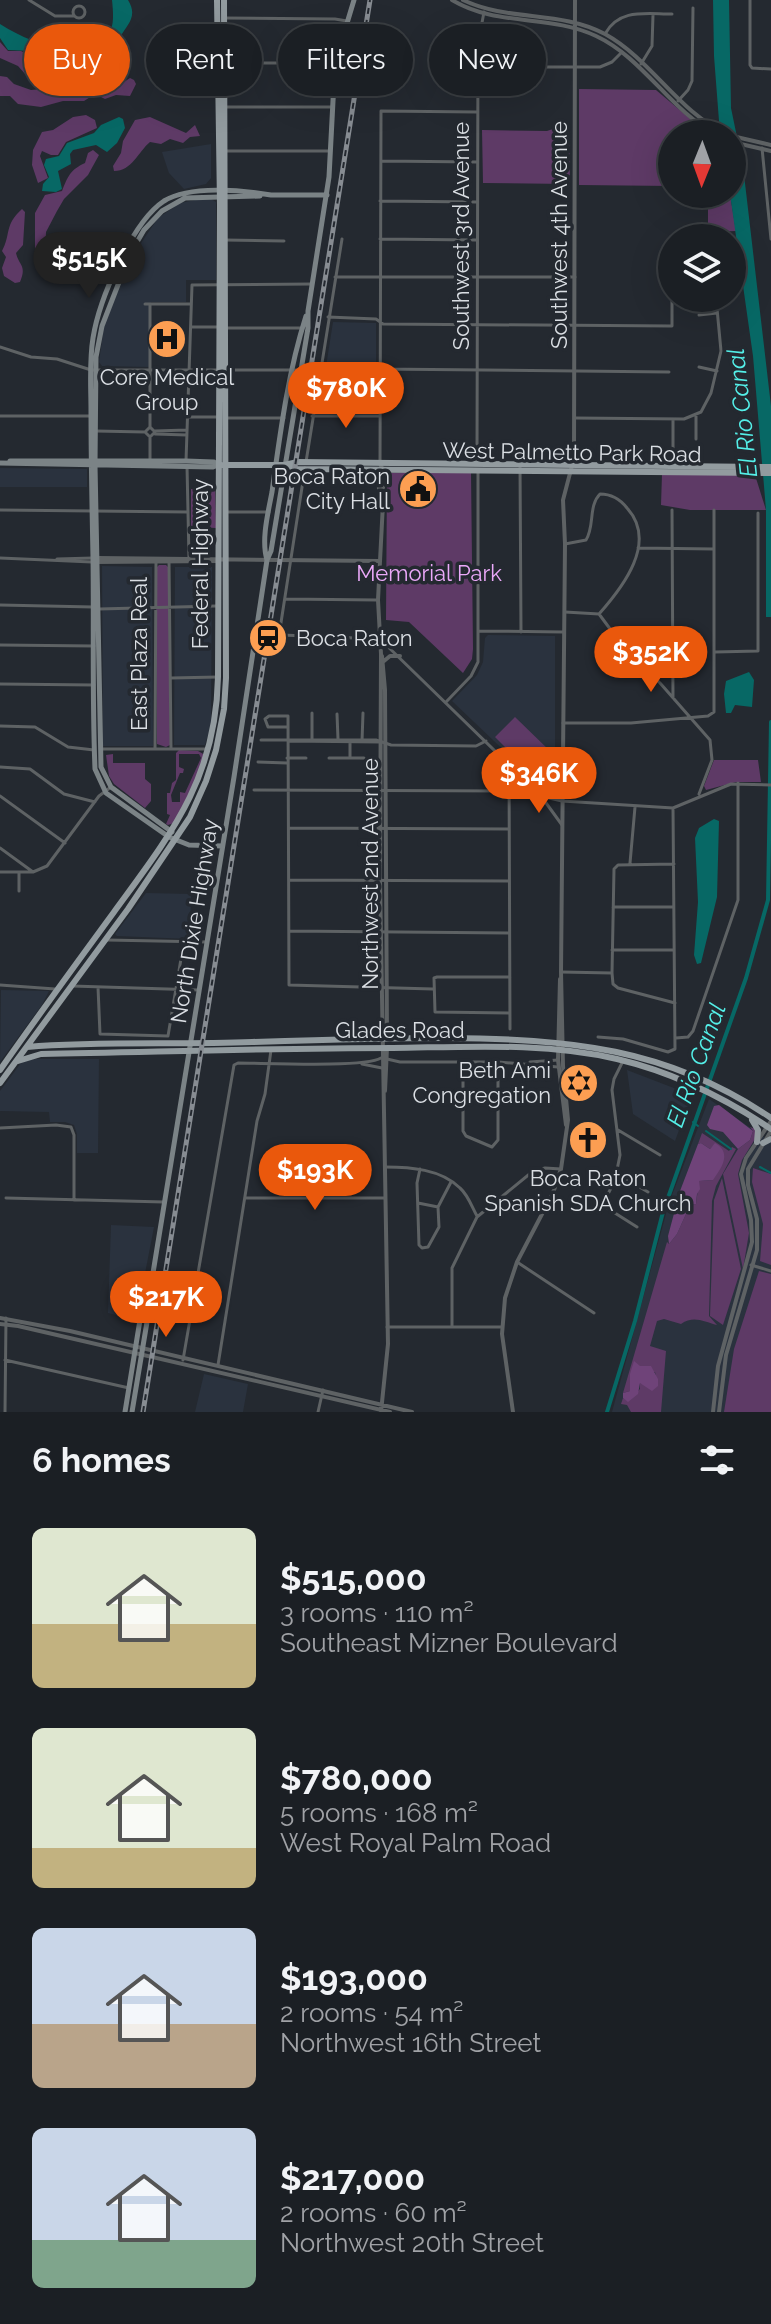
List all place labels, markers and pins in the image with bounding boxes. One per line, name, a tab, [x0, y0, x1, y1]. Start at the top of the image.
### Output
pin: $515K	[33, 232, 145, 300]
hospital icon: Core Medical Group	[146, 318, 188, 360]
pin: $780K	[290, 362, 402, 430]
place label: Core Medical Group	[100, 364, 234, 415]
place label: Boca Raton City Hall	[273, 463, 390, 514]
public building icon: Boca Raton City Hall	[397, 468, 439, 510]
station icon: Boca Raton	[247, 617, 289, 659]
place label: Boca Raton	[296, 625, 413, 651]
pin: $352K	[595, 626, 707, 694]
pin: $346K	[483, 747, 595, 815]
place label: Beth Ami Congregation	[413, 1057, 551, 1108]
synagogue icon: Beth Ami Congregation	[558, 1062, 600, 1104]
church icon: Boca Raton Spanish SDA Church	[567, 1119, 609, 1161]
pin: $193K	[259, 1144, 371, 1212]
place label: Boca Raton Spanish SDA Church	[484, 1165, 692, 1216]
pin: $217K	[110, 1271, 222, 1339]

